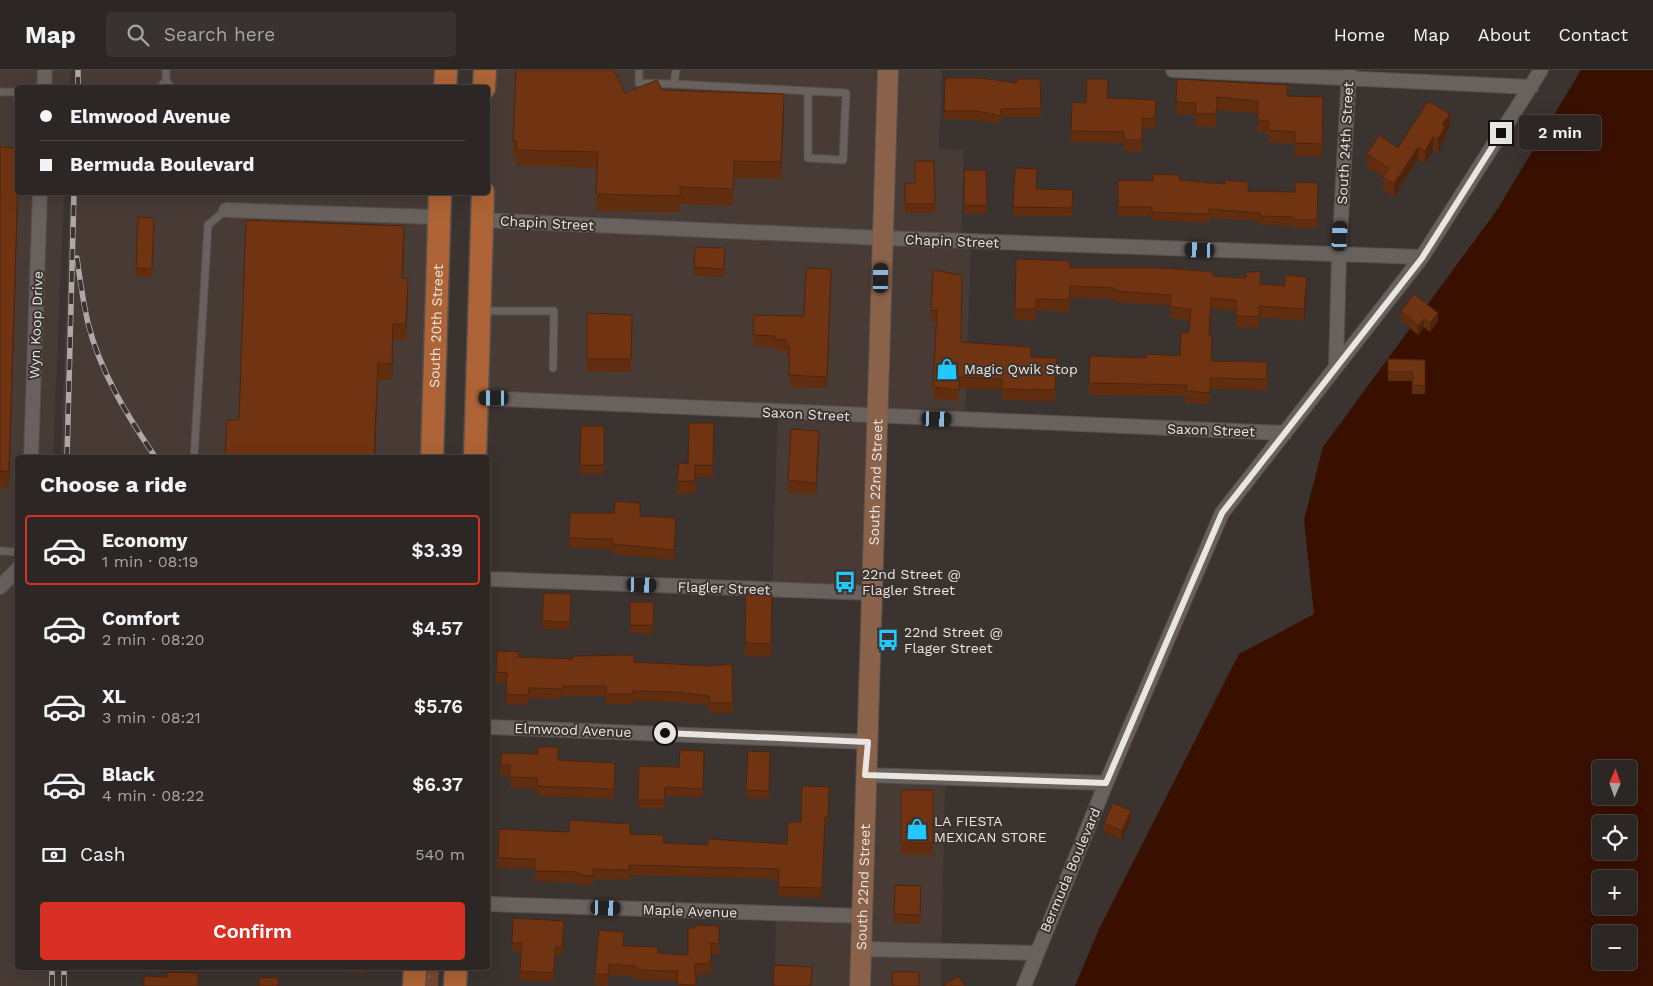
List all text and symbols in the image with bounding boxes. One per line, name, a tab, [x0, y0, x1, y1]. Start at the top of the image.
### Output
search box	[106, 12, 456, 57]
text: Map	[25, 21, 76, 49]
icon: search	[124, 21, 152, 49]
text: Search here	[164, 23, 275, 46]
text: Home	[1334, 24, 1385, 45]
text: Map	[1413, 24, 1450, 45]
text: About	[1478, 24, 1530, 45]
text: Contact	[1558, 24, 1628, 45]
street label: South 24th Street	[1334, 81, 1356, 205]
text: Elmwood Avenue	[70, 105, 231, 128]
callout: 2 min	[1518, 116, 1601, 150]
route end	[1490, 122, 1512, 144]
text: 2 min	[1538, 123, 1582, 142]
text: Bermuda Boulevard	[70, 153, 254, 176]
street label: Chapin Street	[500, 213, 595, 233]
car	[1331, 221, 1348, 251]
street label: Chapin Street	[905, 231, 1000, 251]
car	[1184, 242, 1215, 258]
car	[873, 263, 888, 293]
street label: South 20th Street	[426, 264, 446, 388]
street label: Wyn Koop Drive	[26, 271, 46, 379]
shop icon: Magic Qwik Stop	[934, 356, 960, 382]
place label: Magic Qwik Stop	[964, 361, 1078, 377]
car	[479, 391, 509, 406]
street label: Saxon Street	[762, 404, 850, 424]
car	[921, 411, 952, 427]
street label: South 22nd Street	[865, 419, 885, 546]
street label: Saxon Street	[1167, 420, 1255, 440]
text: Choose a ride	[40, 472, 187, 497]
icon: car	[42, 528, 87, 573]
text: Economy	[102, 529, 187, 552]
text: $3.39	[412, 539, 463, 562]
text: 1 min · 08:19	[102, 552, 198, 571]
place label: 22nd Street @ Flagler Street	[862, 566, 961, 598]
bus stop icon: 22nd Street @ Flagler Street	[832, 569, 858, 595]
car	[626, 577, 657, 593]
street label: Flagler Street	[677, 578, 771, 598]
icon: car	[42, 606, 87, 651]
text: Comfort	[102, 607, 180, 630]
text: $4.57	[412, 617, 463, 640]
place label: 22nd Street @ Flager Street	[904, 624, 1003, 656]
bus stop icon: 22nd Street @ Flager Street	[875, 627, 901, 653]
text: 2 min · 08:20	[102, 630, 205, 649]
icon: car	[42, 684, 87, 729]
text: XL	[102, 685, 126, 708]
text: $5.76	[414, 695, 463, 718]
text: 3 min · 08:21	[102, 708, 201, 727]
street label: Elmwood Avenue	[514, 720, 632, 740]
route start	[654, 722, 676, 744]
north arrow	[1592, 760, 1638, 805]
map controls	[1592, 760, 1637, 970]
icon: car	[42, 762, 87, 807]
text: Black	[102, 763, 155, 786]
text: $6.37	[412, 773, 463, 796]
text: 4 min · 08:22	[102, 786, 204, 805]
street label: Bermuda Boulevard	[1037, 805, 1103, 935]
place label: LA FIESTA MEXICAN STORE	[934, 813, 1047, 845]
button: locate	[1592, 815, 1637, 860]
shop icon: LA FIESTA MEXICAN STORE	[904, 816, 930, 842]
street label: South 22nd Street	[853, 824, 873, 950]
icon: cash	[40, 841, 68, 869]
text: Cash	[80, 843, 126, 866]
text: 540 m	[415, 845, 465, 864]
button: +	[1592, 870, 1637, 915]
car	[590, 900, 621, 916]
street label: Maple Avenue	[642, 901, 738, 921]
button: Confirm	[40, 902, 465, 960]
button: −	[1592, 925, 1637, 970]

